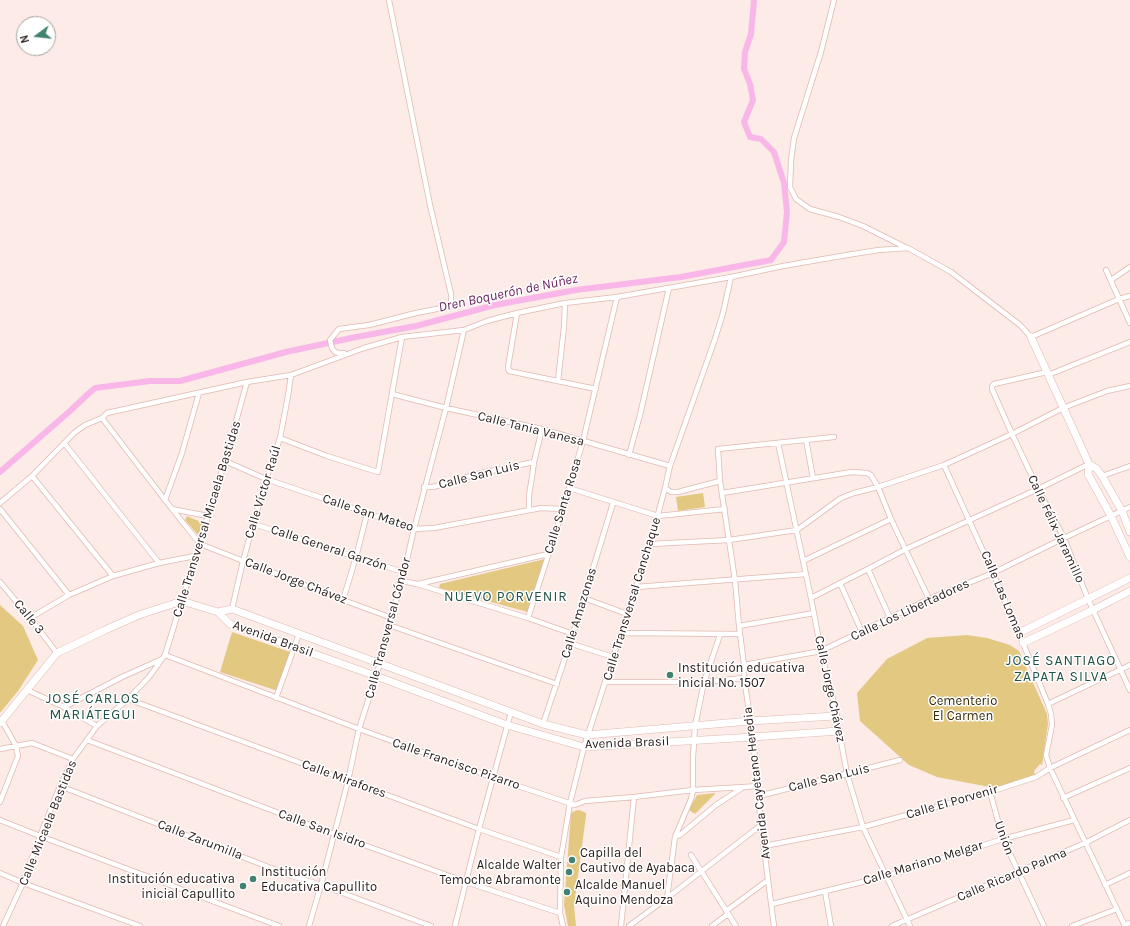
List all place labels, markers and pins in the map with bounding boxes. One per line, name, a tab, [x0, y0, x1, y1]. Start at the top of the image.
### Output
place label: Institución educativa inicial No. 1507	[678, 660, 805, 691]
marker: Institución educativa inicial No. 1507	[665, 670, 675, 680]
place label: Capilla del Cautivo de Ayabaca	[580, 845, 695, 876]
marker: Capilla del Cautivo de Ayabaca	[567, 855, 577, 865]
place label: Alcalde Walter Temoche Abramonte	[440, 857, 561, 888]
place label: Institución Educativa Capullito	[261, 864, 377, 895]
marker: Alcalde Walter Temoche Abramonte	[564, 867, 574, 877]
place label: Institución educativa inicial Capullito	[108, 871, 235, 902]
marker: Institución Educativa Capullito	[248, 874, 258, 884]
place label: Alcalde Manuel Aquino Mendoza	[575, 877, 674, 908]
marker: Institución educativa inicial Capullito	[238, 881, 248, 891]
marker: Alcalde Manuel Aquino Mendoza	[562, 887, 572, 897]

